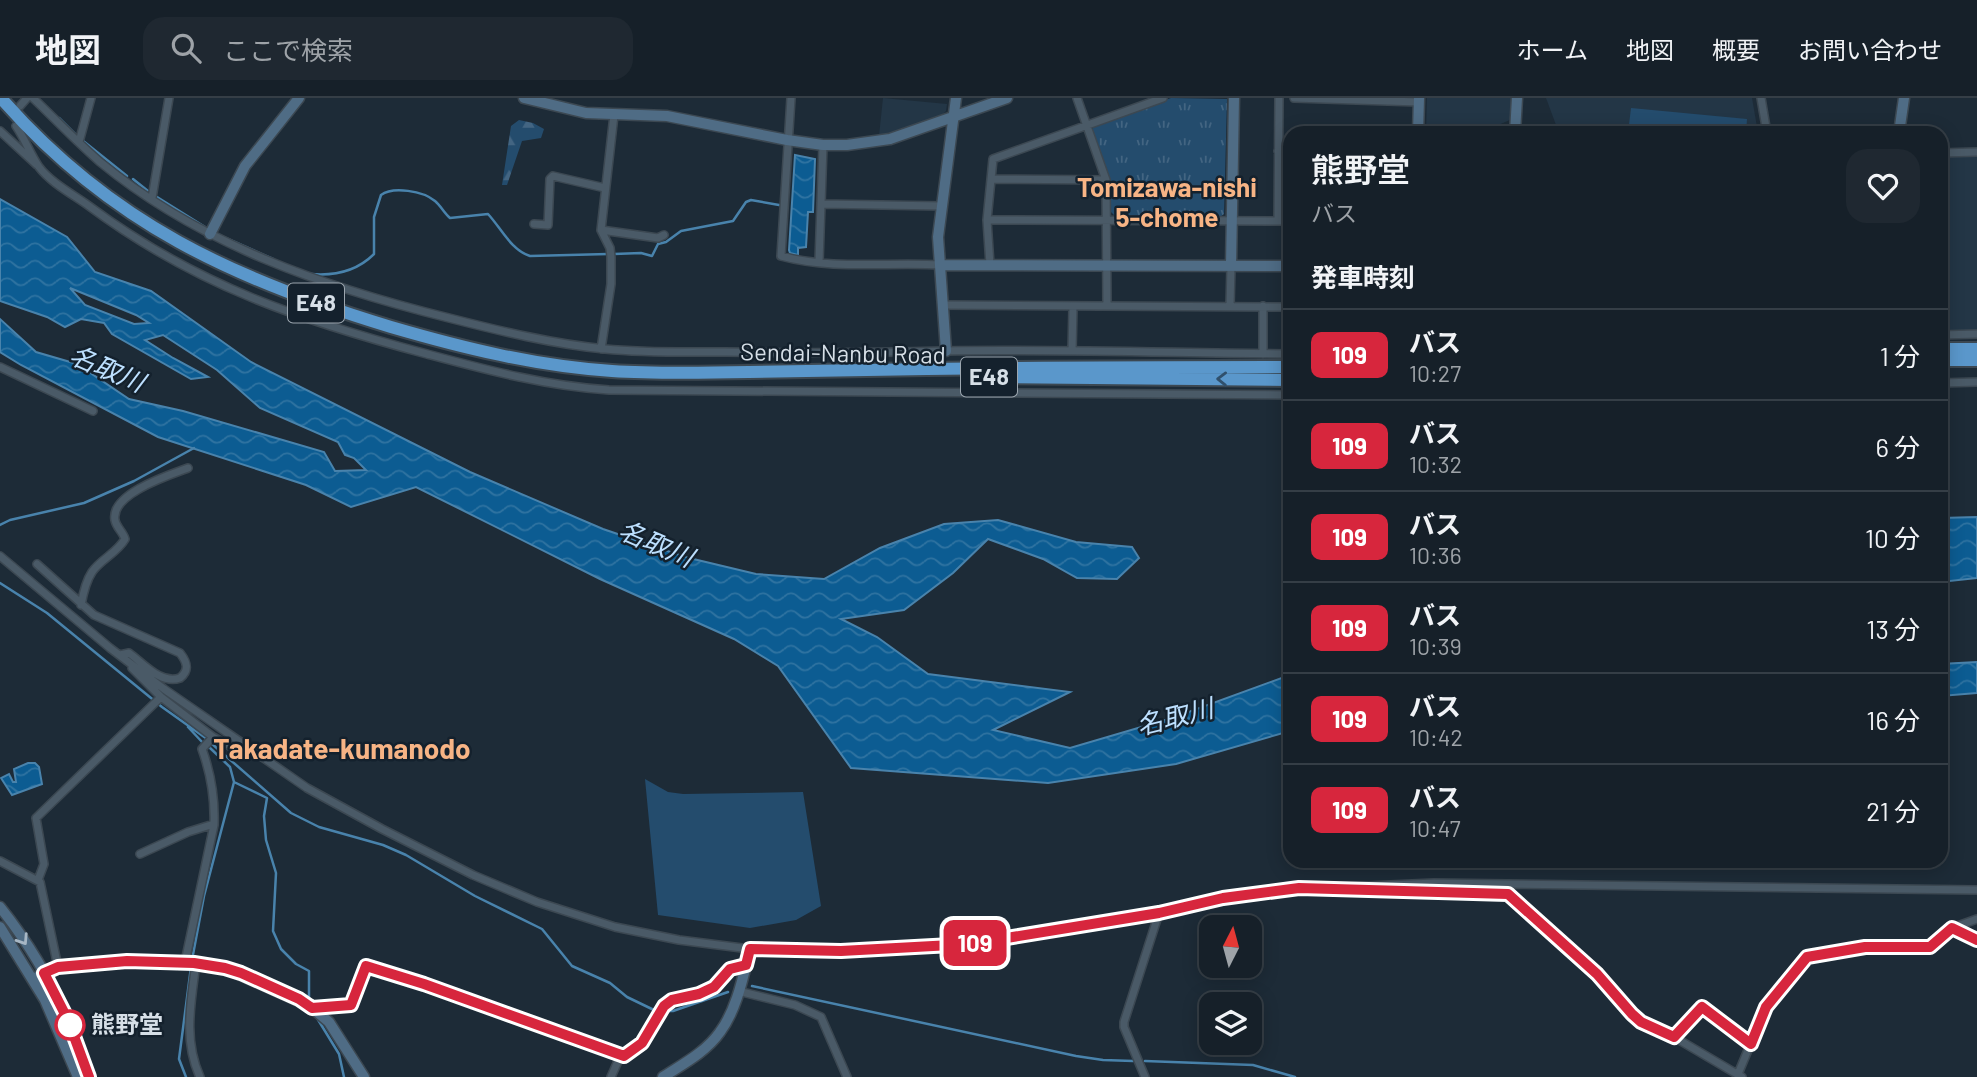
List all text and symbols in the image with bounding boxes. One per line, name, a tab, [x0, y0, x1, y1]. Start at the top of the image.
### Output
search box	[143, 17, 633, 80]
text: 地図	[35, 29, 101, 69]
icon: search	[167, 29, 205, 67]
text: ここで検索	[223, 34, 353, 65]
text: ホーム	[1517, 35, 1588, 64]
text: 地図	[1626, 35, 1674, 64]
text: 概要	[1712, 35, 1760, 64]
text: お問い合わせ	[1798, 35, 1942, 64]
text: 熊野堂	[1311, 149, 1410, 189]
button: heart	[1846, 149, 1920, 223]
district label: Tomizawa-nishi 5-chome	[1077, 171, 1257, 232]
text: バス	[1311, 199, 1357, 227]
text: 発車時刻	[1311, 261, 1415, 292]
road number: E48	[288, 284, 344, 322]
text: バス	[1409, 326, 1461, 357]
street label: Sendai-Nanbu Road	[740, 336, 946, 369]
water label: 名取川	[66, 338, 152, 398]
text: 109	[1332, 340, 1367, 369]
text: 1 分	[1880, 340, 1920, 371]
road number: E48	[961, 358, 1017, 396]
text: 10:27	[1409, 359, 1461, 387]
one-way arrow	[1216, 371, 1226, 387]
text: バス	[1409, 417, 1461, 448]
text: 109	[1332, 431, 1367, 460]
text: 6 分	[1875, 431, 1920, 462]
text: 10:32	[1409, 450, 1462, 478]
text: バス	[1409, 508, 1461, 539]
water label: 名取川	[615, 513, 701, 573]
text: 109	[1332, 522, 1367, 551]
text: 10 分	[1865, 522, 1920, 553]
text: 10:36	[1409, 541, 1462, 569]
text: バス	[1409, 599, 1461, 630]
text: 109	[1332, 613, 1367, 642]
text: 13 分	[1866, 613, 1920, 644]
text: 10:39	[1409, 632, 1462, 660]
water label: 名取川	[1133, 690, 1219, 740]
text: バス	[1409, 690, 1461, 721]
text: 109	[1332, 704, 1367, 733]
text: 16 分	[1866, 704, 1920, 735]
text: 10:42	[1409, 723, 1463, 751]
district label: Takadate-kumanodo	[213, 731, 471, 765]
text: バス	[1409, 781, 1461, 812]
text: 109	[1332, 795, 1367, 824]
text: 21 分	[1866, 795, 1920, 826]
text: 10:47	[1409, 814, 1461, 842]
north arrow	[1199, 915, 1262, 978]
map controls	[1199, 915, 1262, 1055]
line badge: 109	[935, 920, 1015, 966]
text: 109	[958, 928, 992, 957]
one-way arrow	[14, 932, 27, 945]
button: layers	[1199, 992, 1262, 1055]
place label: 熊野堂	[91, 1009, 163, 1038]
marker: 熊野堂	[55, 1010, 85, 1040]

